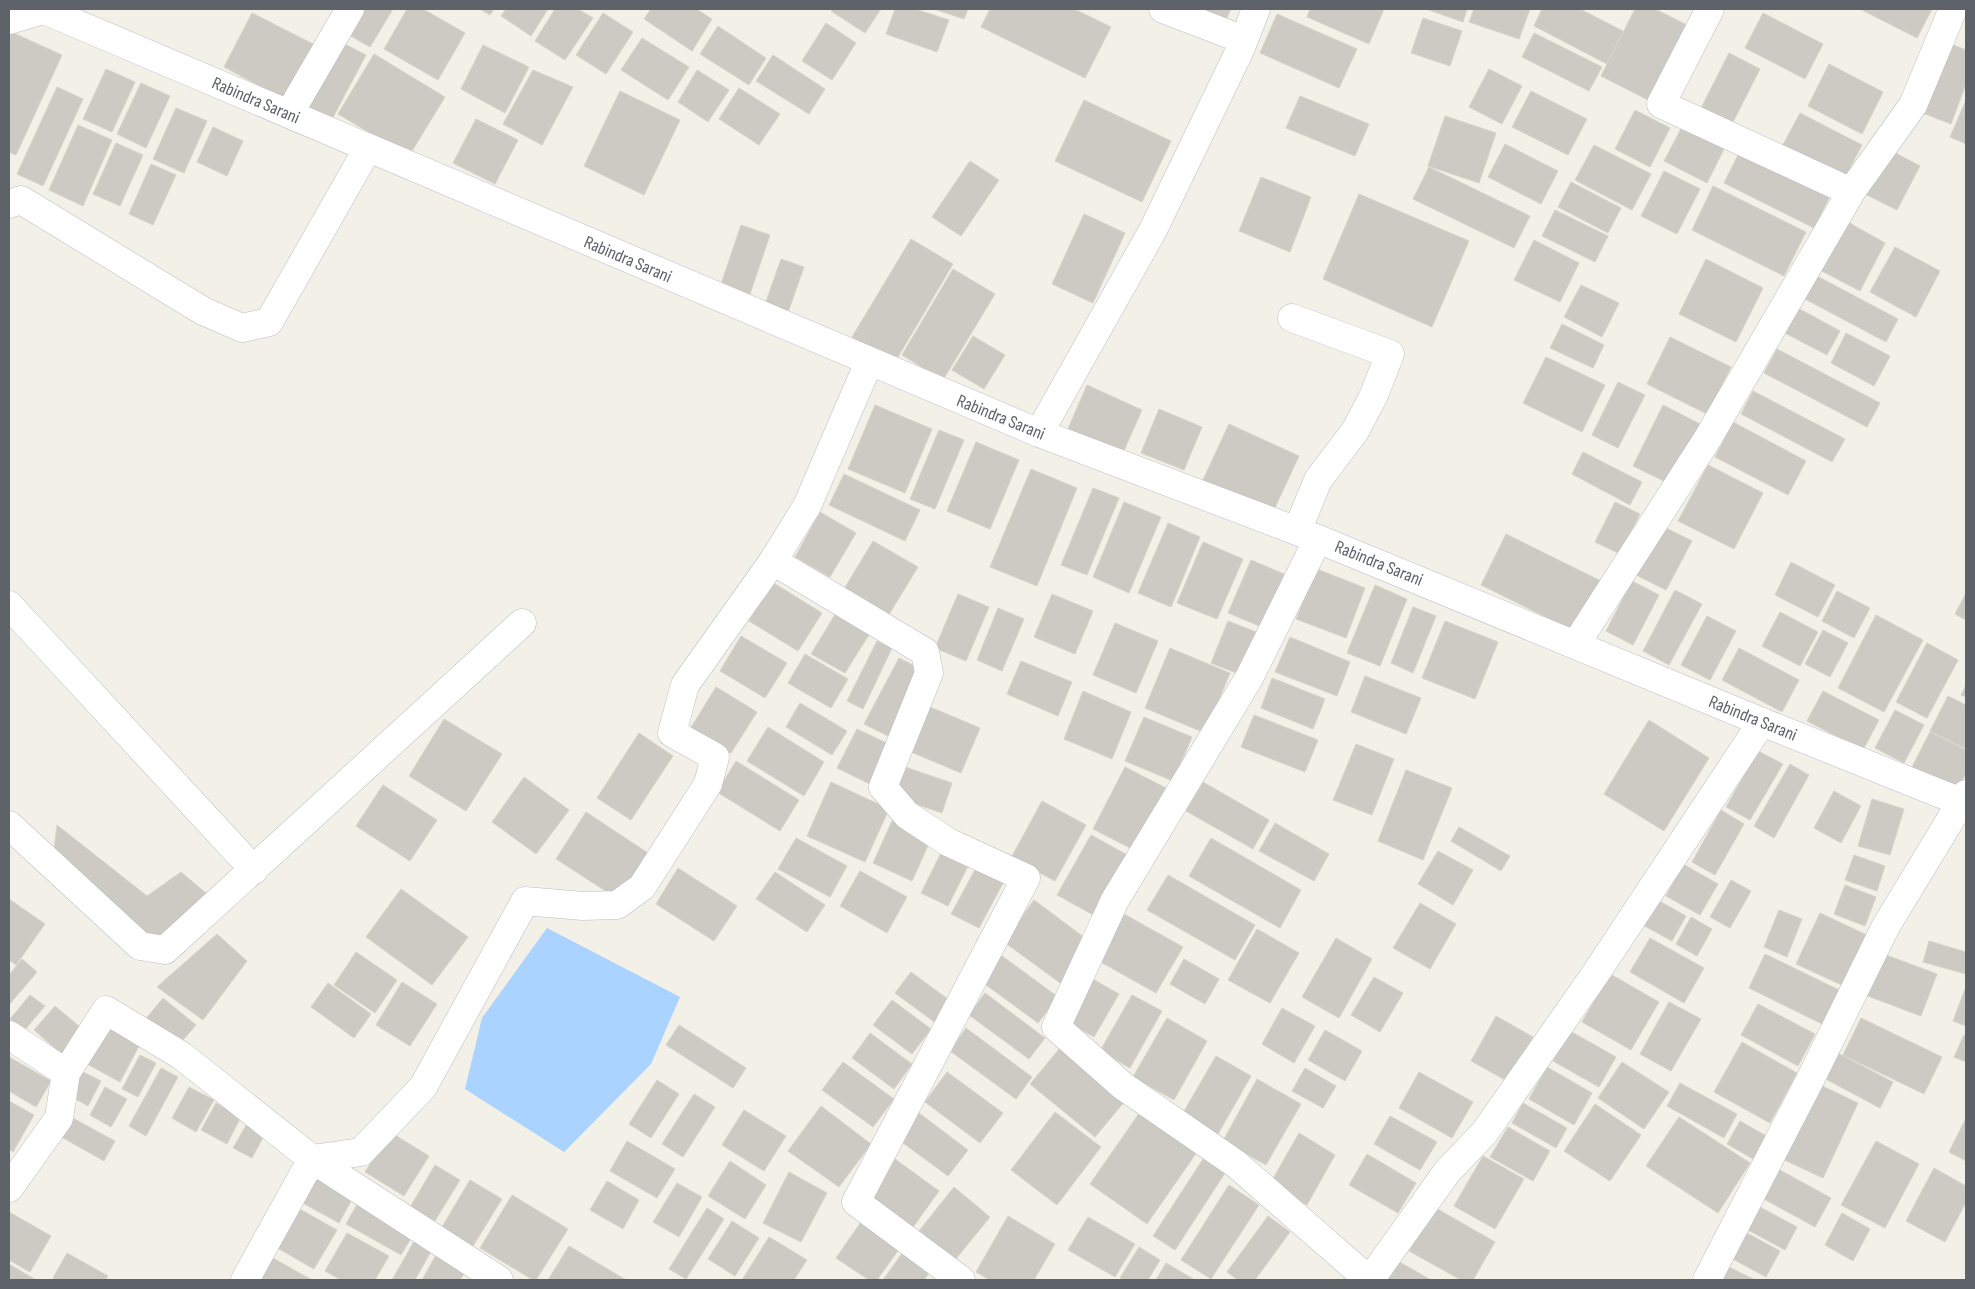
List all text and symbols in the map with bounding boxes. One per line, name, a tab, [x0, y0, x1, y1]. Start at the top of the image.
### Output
street label: Rabindra Sarani	[209, 73, 303, 128]
street label: Rabindra Sarani	[581, 232, 675, 287]
street label: Rabindra Sarani	[954, 390, 1048, 445]
street label: Rabindra Sarani	[1332, 536, 1426, 591]
street label: Rabindra Sarani	[1706, 691, 1800, 746]

